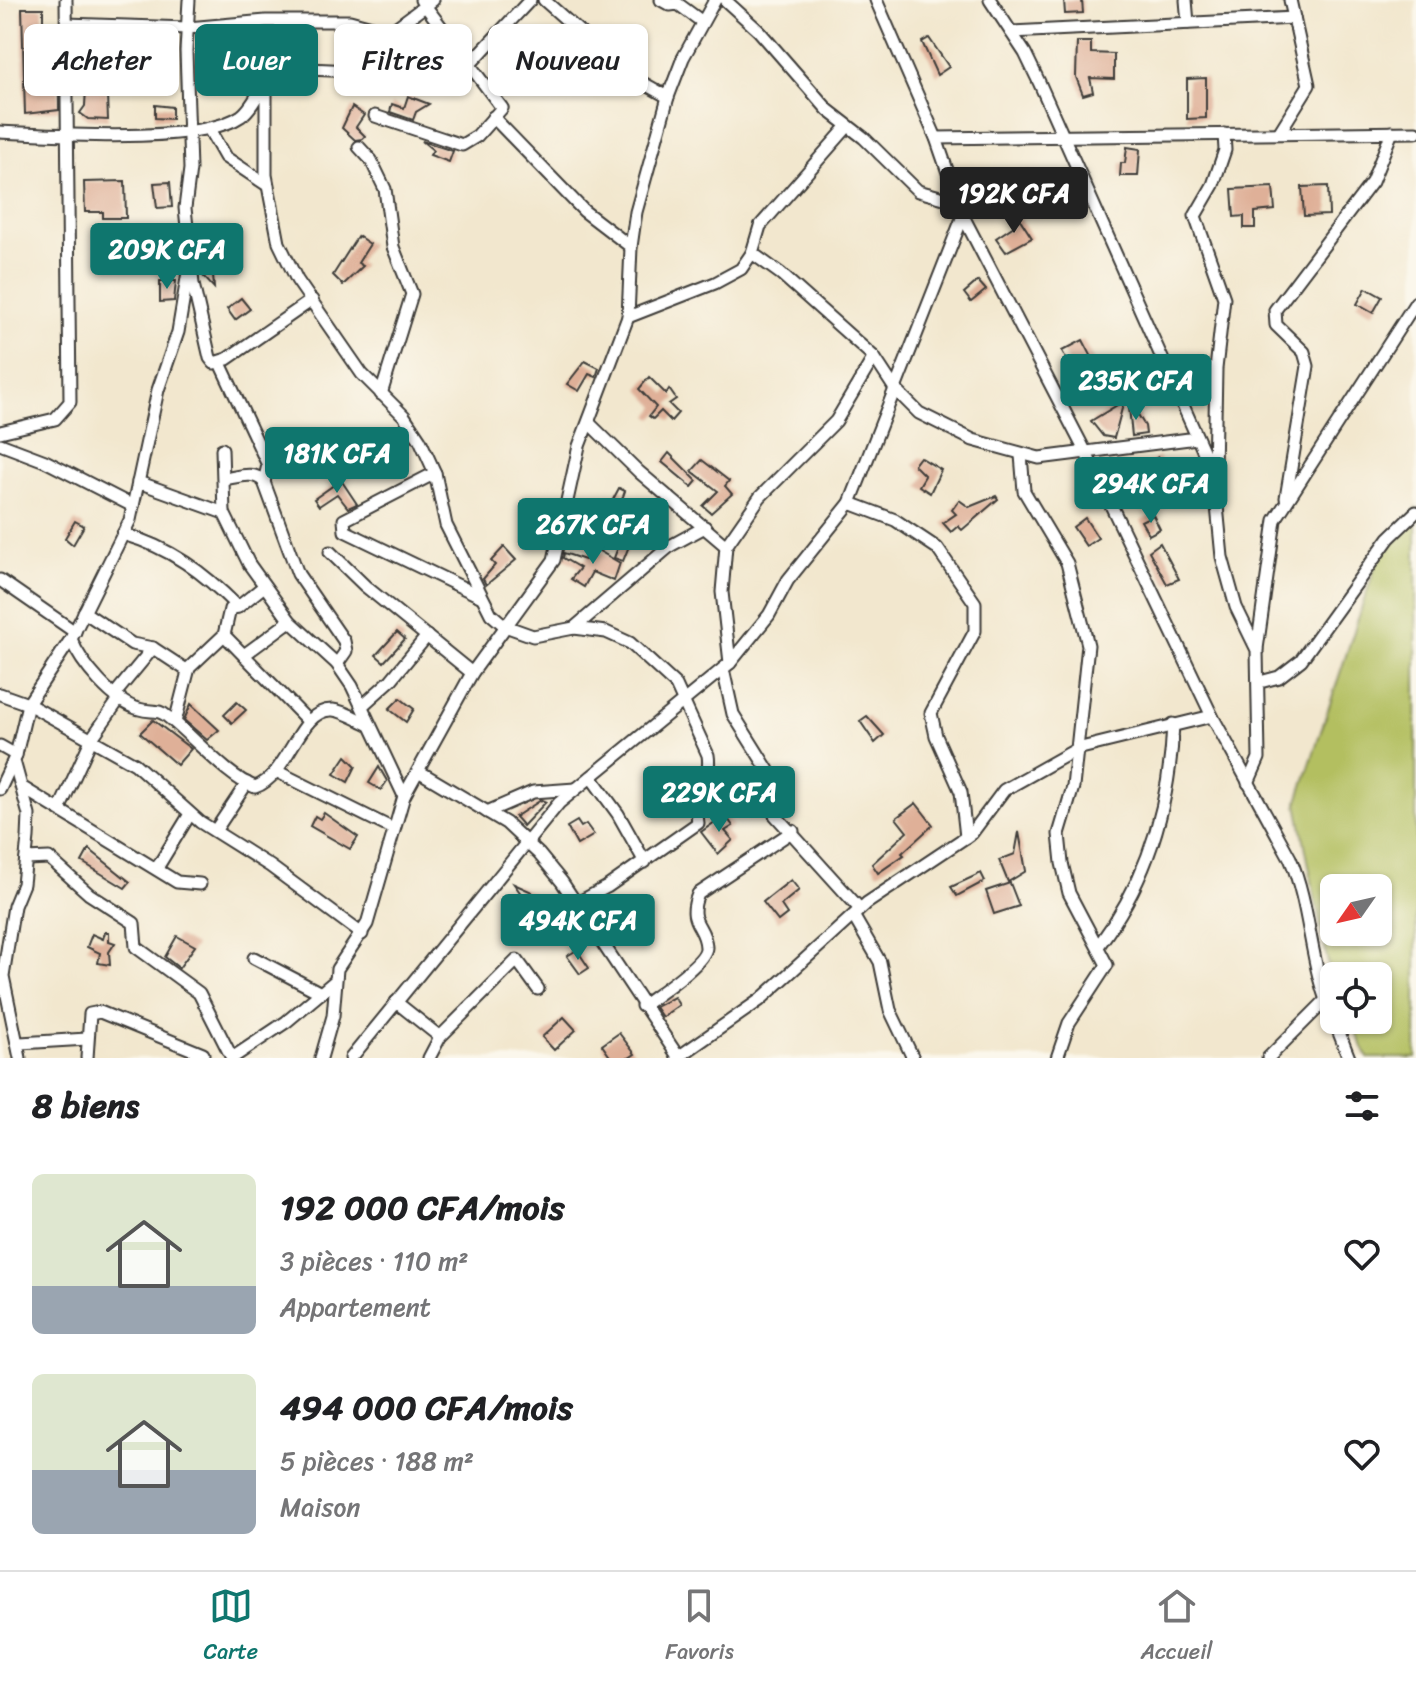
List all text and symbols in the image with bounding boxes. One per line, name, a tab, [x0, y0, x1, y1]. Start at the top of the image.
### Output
chip: Acheter	[24, 24, 179, 96]
chip: Louer	[195, 24, 318, 96]
chip: Filtres	[334, 24, 472, 96]
chip: Nouveau	[488, 24, 648, 96]
pin: 192K CFA	[931, 167, 1097, 235]
text: 192K CFA	[958, 170, 1070, 216]
pin: 209K CFA	[84, 223, 250, 291]
text: 209K CFA	[108, 226, 226, 272]
pin: 235K CFA	[1053, 354, 1219, 422]
text: 235K CFA	[1078, 357, 1194, 403]
pin: 181K CFA	[254, 427, 420, 495]
text: 181K CFA	[283, 430, 391, 476]
pin: 294K CFA	[1068, 457, 1234, 525]
text: 294K CFA	[1092, 460, 1210, 506]
pin: 267K CFA	[510, 498, 676, 566]
text: 267K CFA	[536, 501, 650, 547]
pin: 229K CFA	[636, 766, 802, 834]
text: 229K CFA	[661, 769, 777, 815]
north arrow	[1320, 874, 1392, 946]
map controls	[1320, 874, 1392, 1034]
pin: 494K CFA	[495, 894, 661, 962]
text: 494K CFA	[519, 897, 637, 943]
button: locate	[1320, 962, 1392, 1034]
text: 8 biens	[32, 1076, 139, 1136]
icon: filters	[1340, 1084, 1384, 1128]
text: 192 000 CFA/mois	[280, 1178, 565, 1238]
icon: home	[96, 1206, 192, 1302]
icon: heart	[1340, 1232, 1384, 1276]
text: 3 pièces · 110 m²	[280, 1238, 468, 1284]
text: Appartement	[280, 1284, 431, 1330]
text: 494 000 CFA/mois	[280, 1378, 573, 1438]
icon: home	[96, 1406, 192, 1502]
icon: heart	[1340, 1432, 1384, 1476]
text: 5 pièces · 188 m²	[280, 1438, 474, 1484]
text: Maison	[280, 1484, 360, 1530]
tab: Carte	[203, 1584, 258, 1671]
tab: Favoris	[665, 1584, 734, 1671]
tab: Accueil	[1141, 1584, 1213, 1671]

